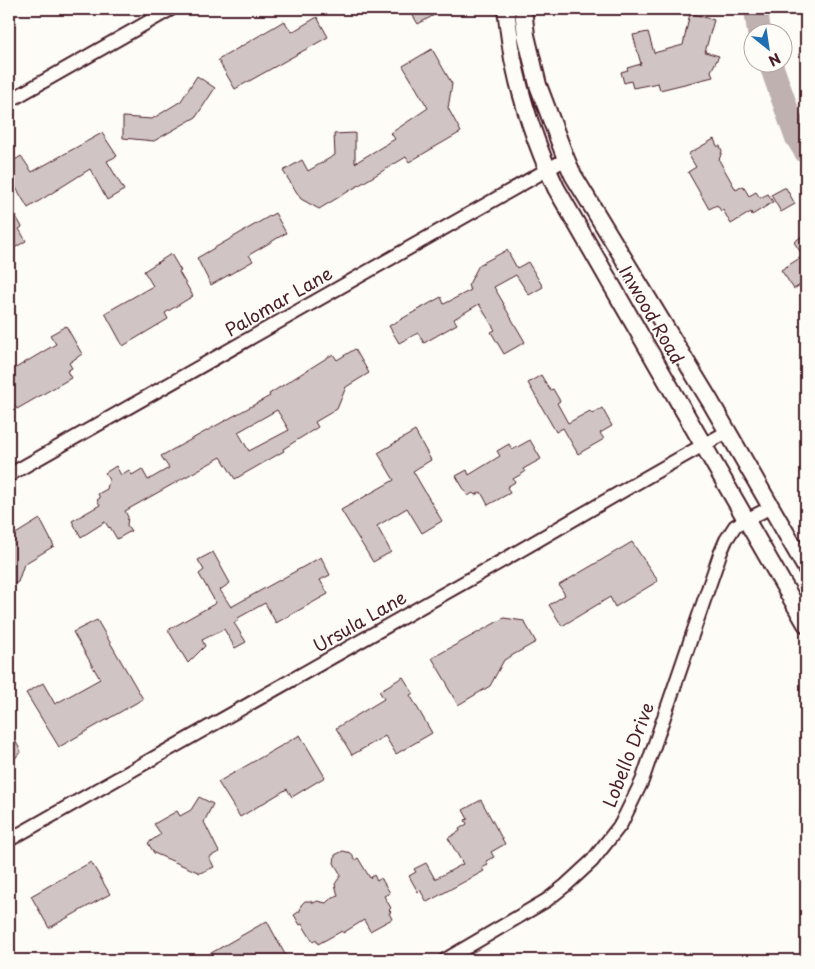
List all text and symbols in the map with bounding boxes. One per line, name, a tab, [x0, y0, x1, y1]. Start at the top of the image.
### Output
north arrow	[742, 22, 792, 72]
text: N	[765, 48, 785, 72]
street label: Palomar Lane	[220, 259, 337, 342]
street label: Inwood Road	[613, 260, 691, 369]
street label: Ursula Lane	[307, 583, 411, 658]
street label: Lobello Drive	[595, 698, 660, 811]

